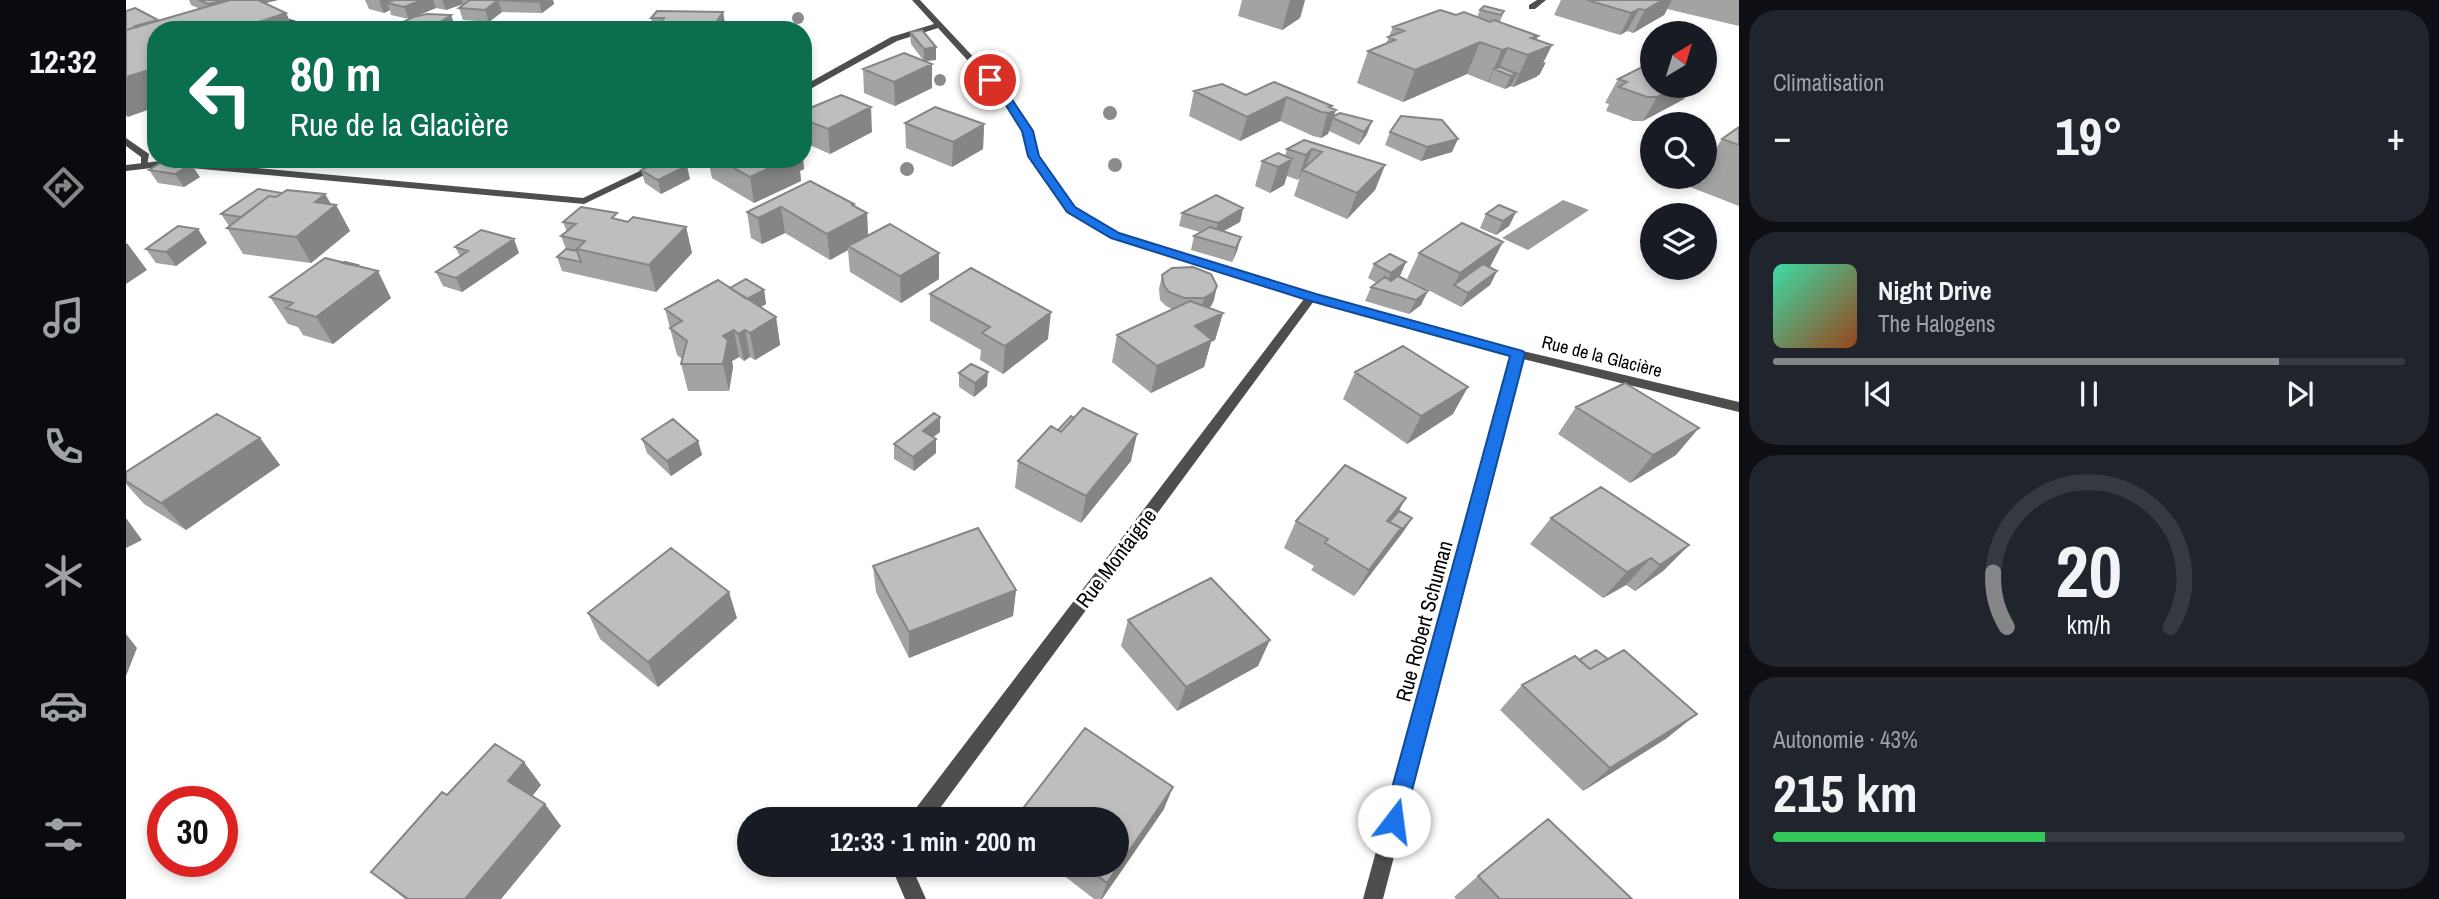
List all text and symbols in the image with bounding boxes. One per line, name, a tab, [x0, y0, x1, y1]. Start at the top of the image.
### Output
north arrow	[1640, 21, 1717, 98]
map controls	[1640, 21, 1717, 280]
text: 12:32	[29, 40, 97, 83]
text: 80 m	[290, 40, 382, 106]
icon: left	[175, 49, 266, 140]
pin	[960, 50, 1020, 110]
icon: arrive	[971, 61, 1009, 99]
text: Climatisation	[1773, 67, 1884, 98]
text: 19°	[2055, 101, 2123, 171]
text: Rue de la Glacière	[290, 103, 509, 146]
text: −	[1773, 111, 1791, 162]
text: +	[2387, 111, 2405, 162]
button: search	[1640, 112, 1717, 189]
icon: directions	[39, 163, 88, 212]
button: layers	[1640, 203, 1717, 280]
text: Night Drive	[1878, 273, 1992, 308]
icon: music	[39, 293, 88, 342]
text: The Halogens	[1878, 308, 1995, 339]
street label: Rue de la Glacière	[1539, 329, 1665, 383]
icon: previous	[1859, 375, 1897, 413]
icon: pause	[2070, 375, 2108, 413]
icon: next	[2281, 375, 2319, 413]
icon: phone	[39, 422, 88, 471]
street label: Rue Montaigne	[1069, 502, 1163, 614]
text: 20	[2056, 522, 2122, 620]
street label: Rue Robert Schuman	[1389, 537, 1459, 705]
icon: climate	[39, 551, 88, 600]
text: km/h	[2067, 607, 2111, 641]
icon: car	[39, 681, 88, 730]
text: Autonomie · 43%	[1773, 724, 1918, 755]
text: 215 km	[1773, 758, 1918, 828]
position arrow	[1357, 784, 1431, 858]
speed limit sign: 30	[147, 786, 238, 877]
icon: filters	[39, 810, 88, 859]
text: 12:33 · 1 min · 200 m	[830, 824, 1036, 859]

